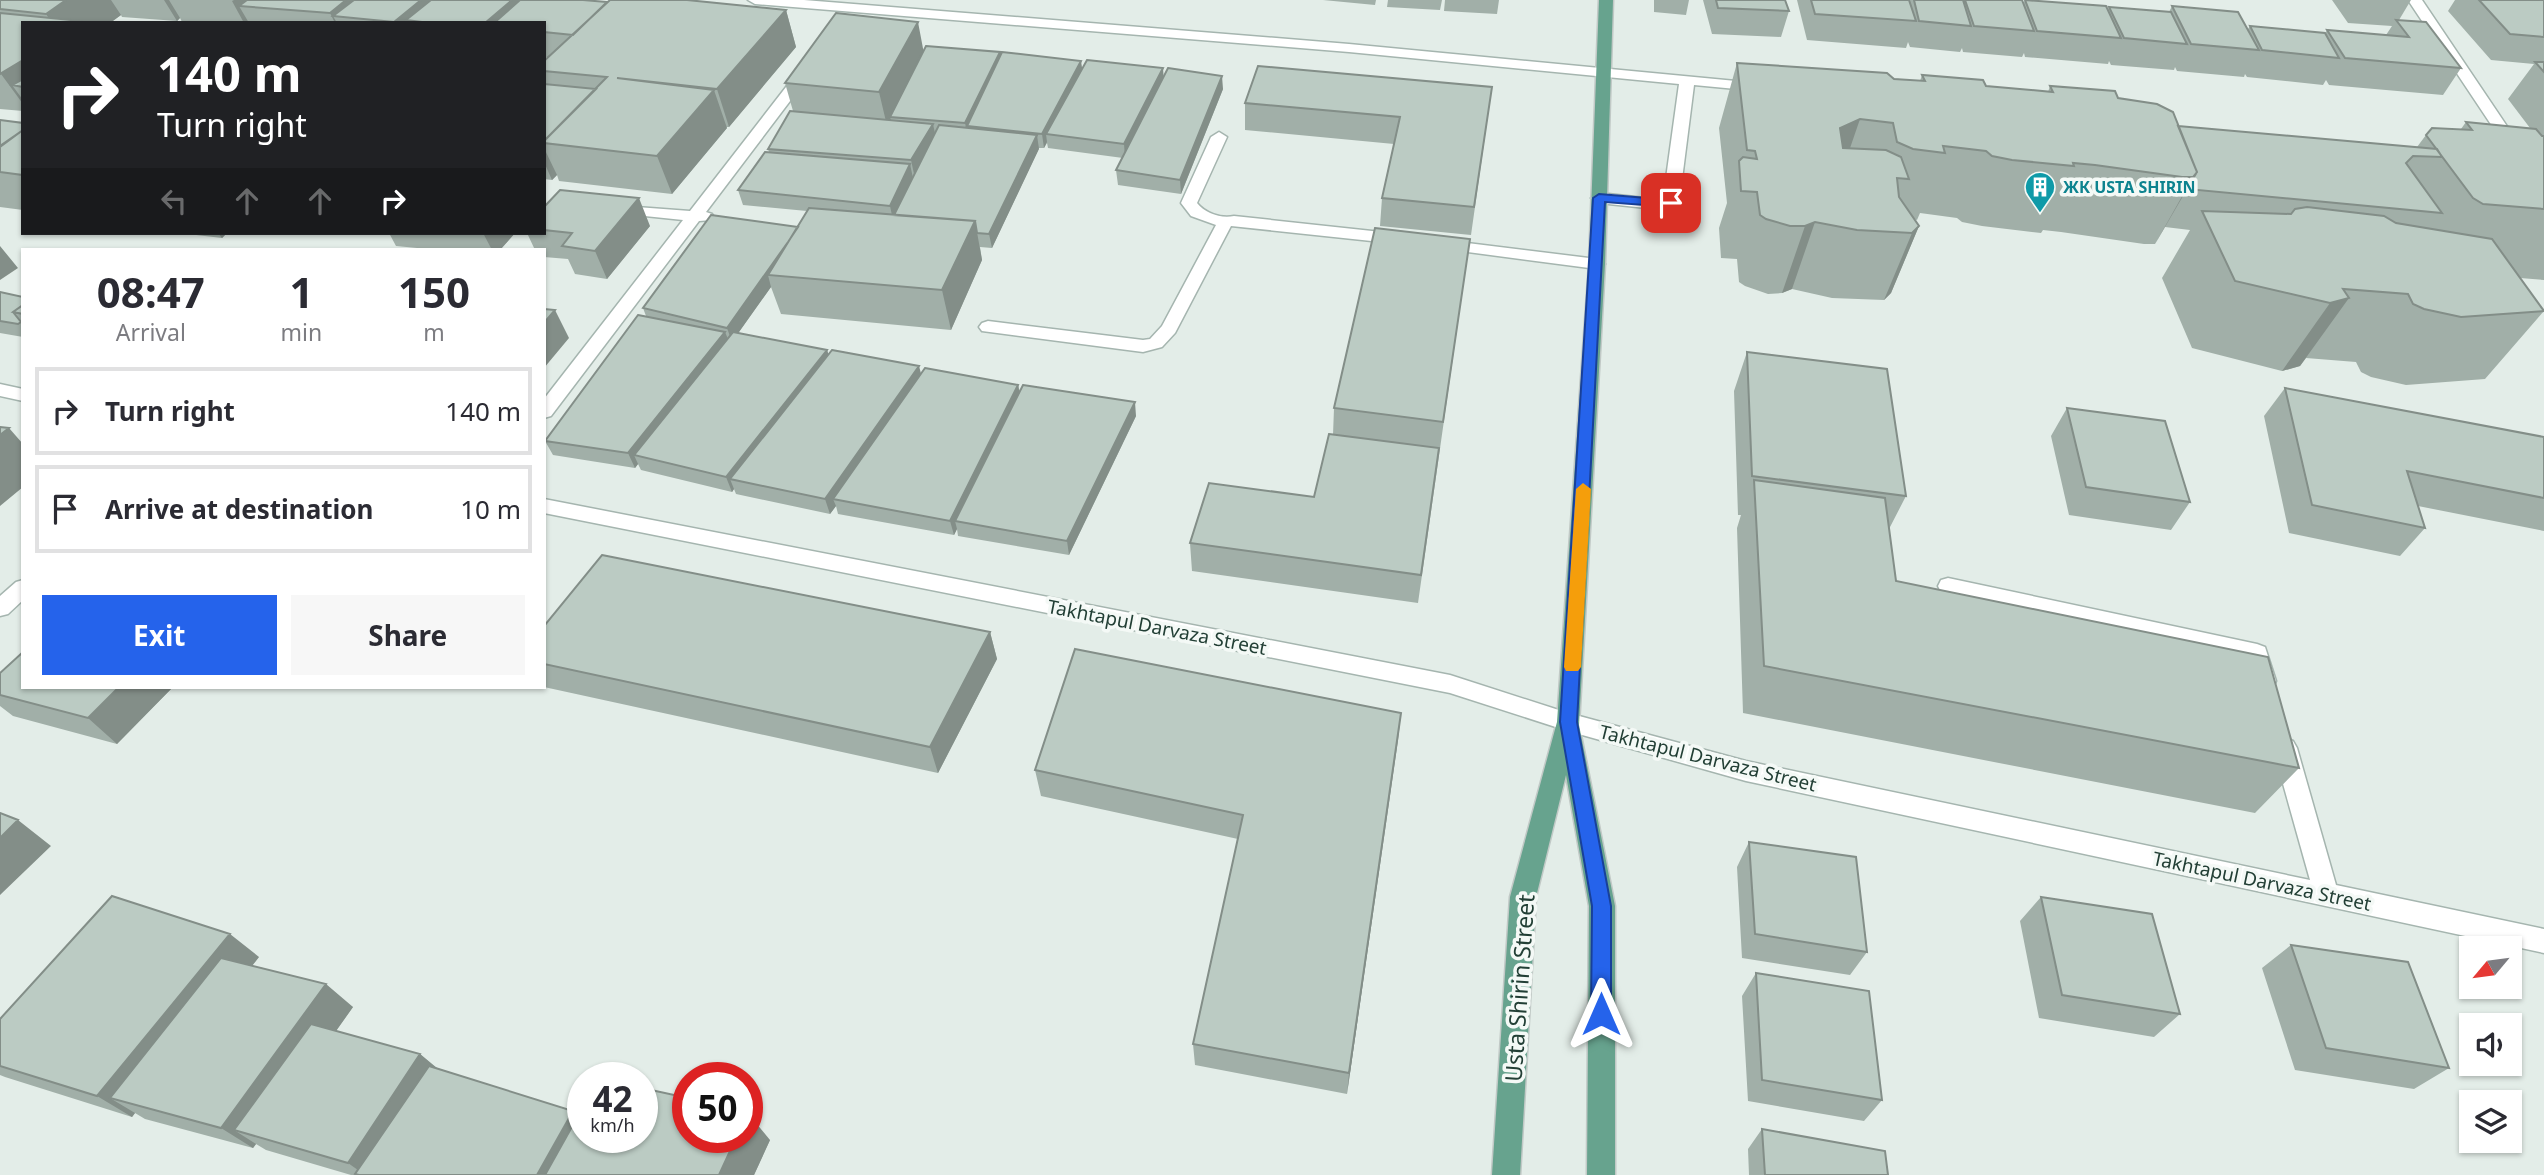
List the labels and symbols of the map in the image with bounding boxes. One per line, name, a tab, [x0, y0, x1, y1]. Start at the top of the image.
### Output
building icon: ЖК USTA SHIRIN	[2023, 170, 2057, 214]
pin	[1641, 173, 1701, 233]
place label: ЖК USTA SHIRIN	[2063, 176, 2195, 198]
street label: Takhtapul Darvaza Street	[1045, 593, 1269, 661]
street label: Takhtapul Darvaza Street	[1597, 718, 1819, 798]
street label: Takhtapul Darvaza Street	[2150, 845, 2374, 917]
street label: Usta Shirin Street	[1496, 893, 1542, 1083]
north arrow	[2459, 936, 2522, 999]
position arrow	[1564, 977, 1638, 1051]
speed limit sign: 50	[672, 1062, 763, 1153]

